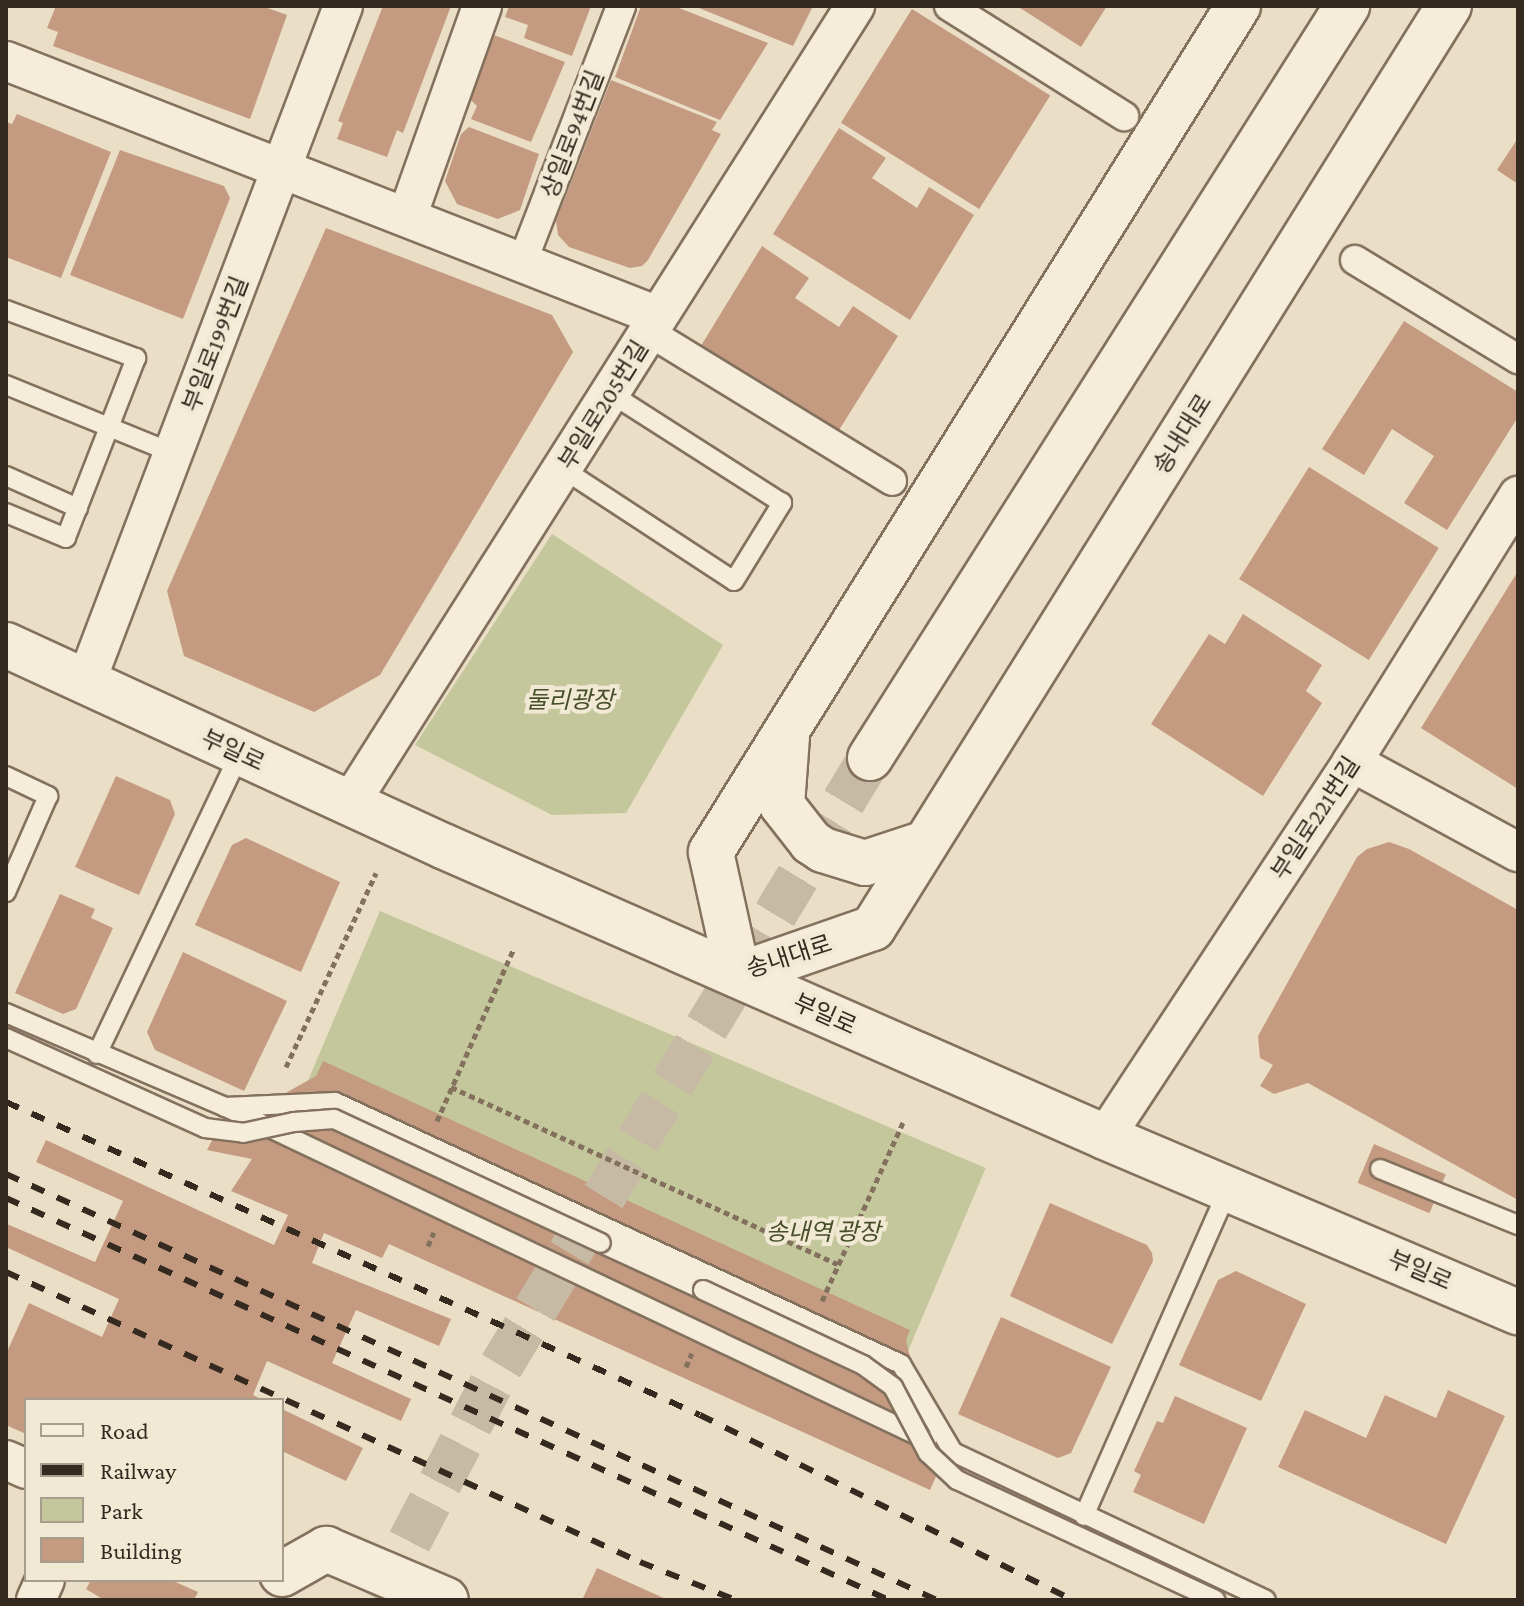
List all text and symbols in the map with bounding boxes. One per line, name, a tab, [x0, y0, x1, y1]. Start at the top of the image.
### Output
street label: 상일로94번길	[534, 66, 610, 202]
street label: 부일로199번길	[176, 272, 254, 416]
street label: 부일로205번길	[552, 335, 654, 475]
street label: 송내대로	[1146, 389, 1218, 479]
park label: 둘리광장	[526, 686, 614, 714]
street label: 부일로	[197, 723, 269, 777]
street label: 부일로221번길	[1264, 751, 1366, 885]
street label: 송내대로	[743, 929, 835, 983]
street label: 부일로	[789, 987, 861, 1041]
park label: 송내역 광장	[766, 1218, 880, 1246]
street label: 부일로	[1384, 1244, 1456, 1296]
legend	[24, 1398, 284, 1582]
text: Road	[100, 1417, 149, 1444]
text: Railway	[100, 1457, 176, 1484]
text: Park	[100, 1497, 143, 1524]
text: Building	[100, 1537, 182, 1564]

